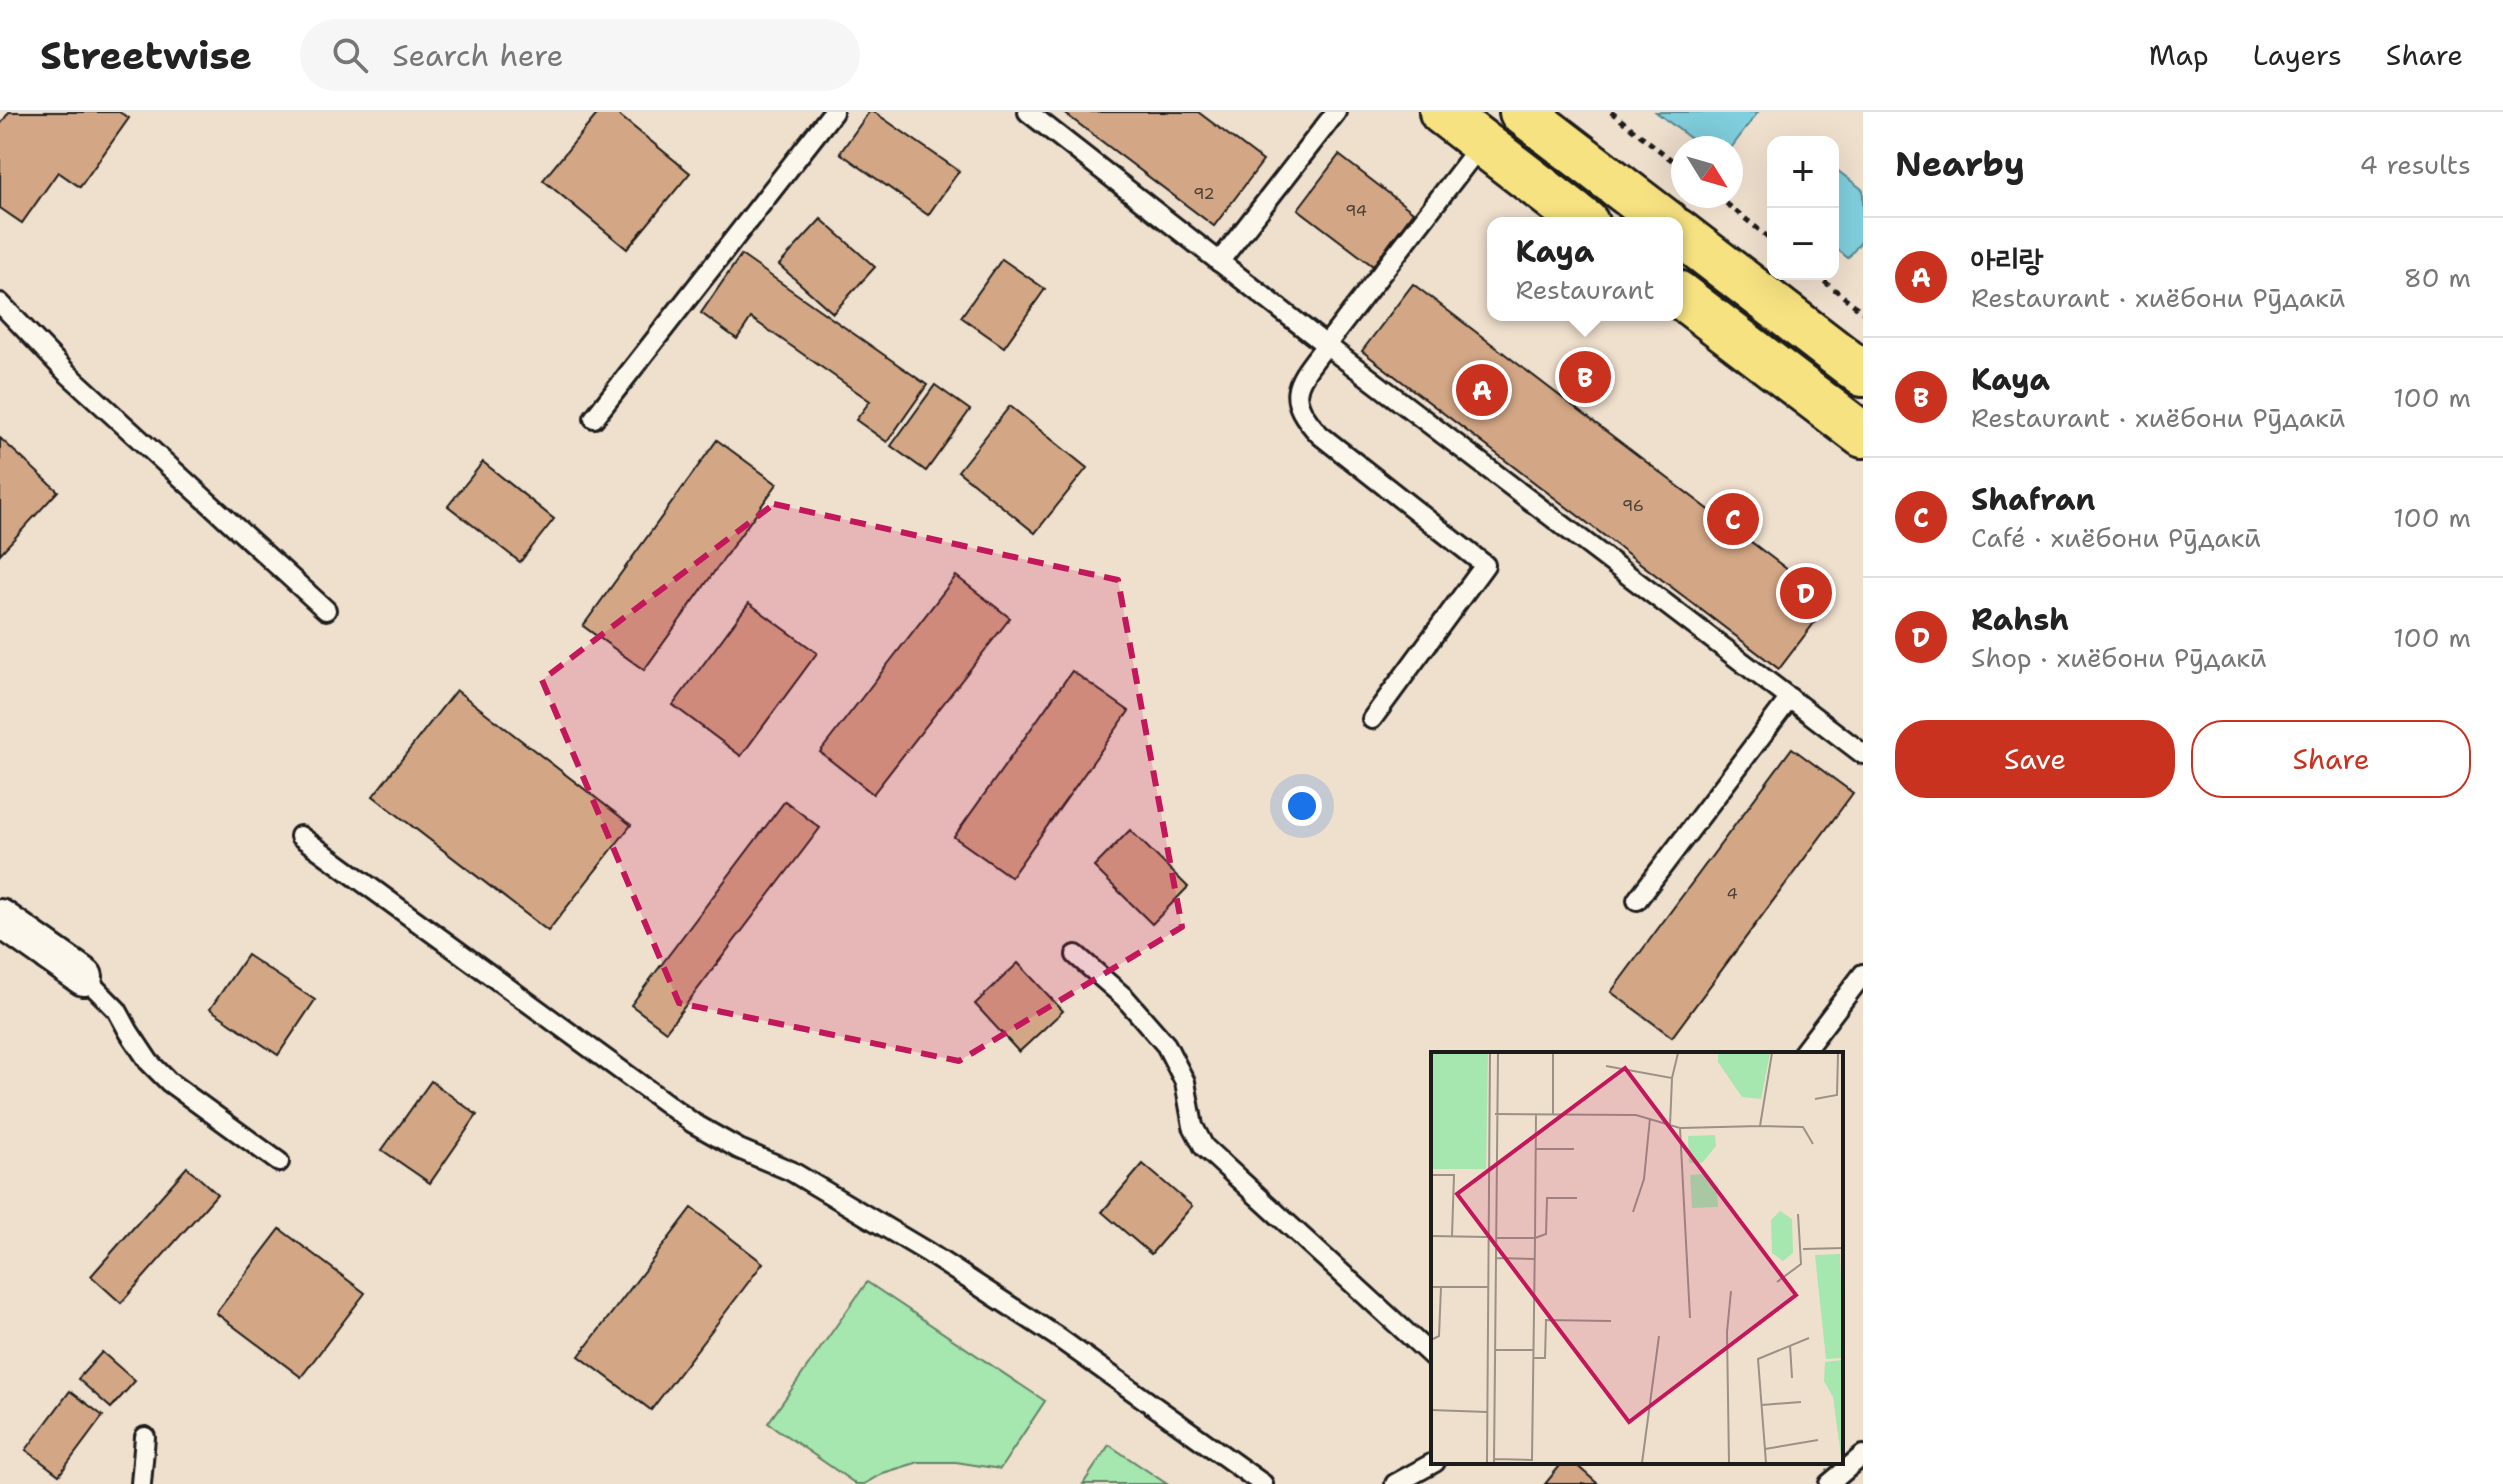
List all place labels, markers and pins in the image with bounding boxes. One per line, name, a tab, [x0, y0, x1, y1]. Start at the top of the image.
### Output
pin: B	[1559, 347, 1611, 407]
pin: A	[1456, 360, 1508, 420]
pin: C	[1707, 489, 1759, 549]
pin: D	[1780, 563, 1832, 623]

